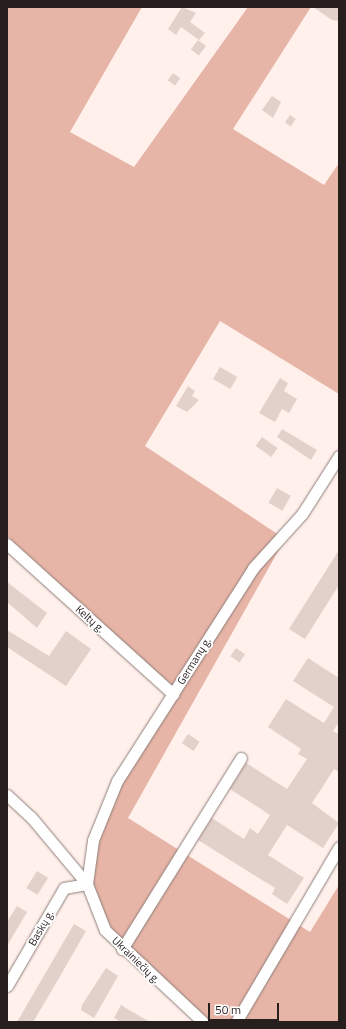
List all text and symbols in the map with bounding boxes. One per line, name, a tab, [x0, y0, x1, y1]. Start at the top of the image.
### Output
street label: Keltų g.	[73, 603, 107, 635]
street label: Germanų g.	[174, 635, 214, 687]
street label: Baskų g.	[26, 908, 56, 948]
street label: Ukrainiečių g.	[109, 934, 163, 986]
scale bar	[210, 995, 281, 1021]
text: 50 m	[215, 1000, 241, 1019]

